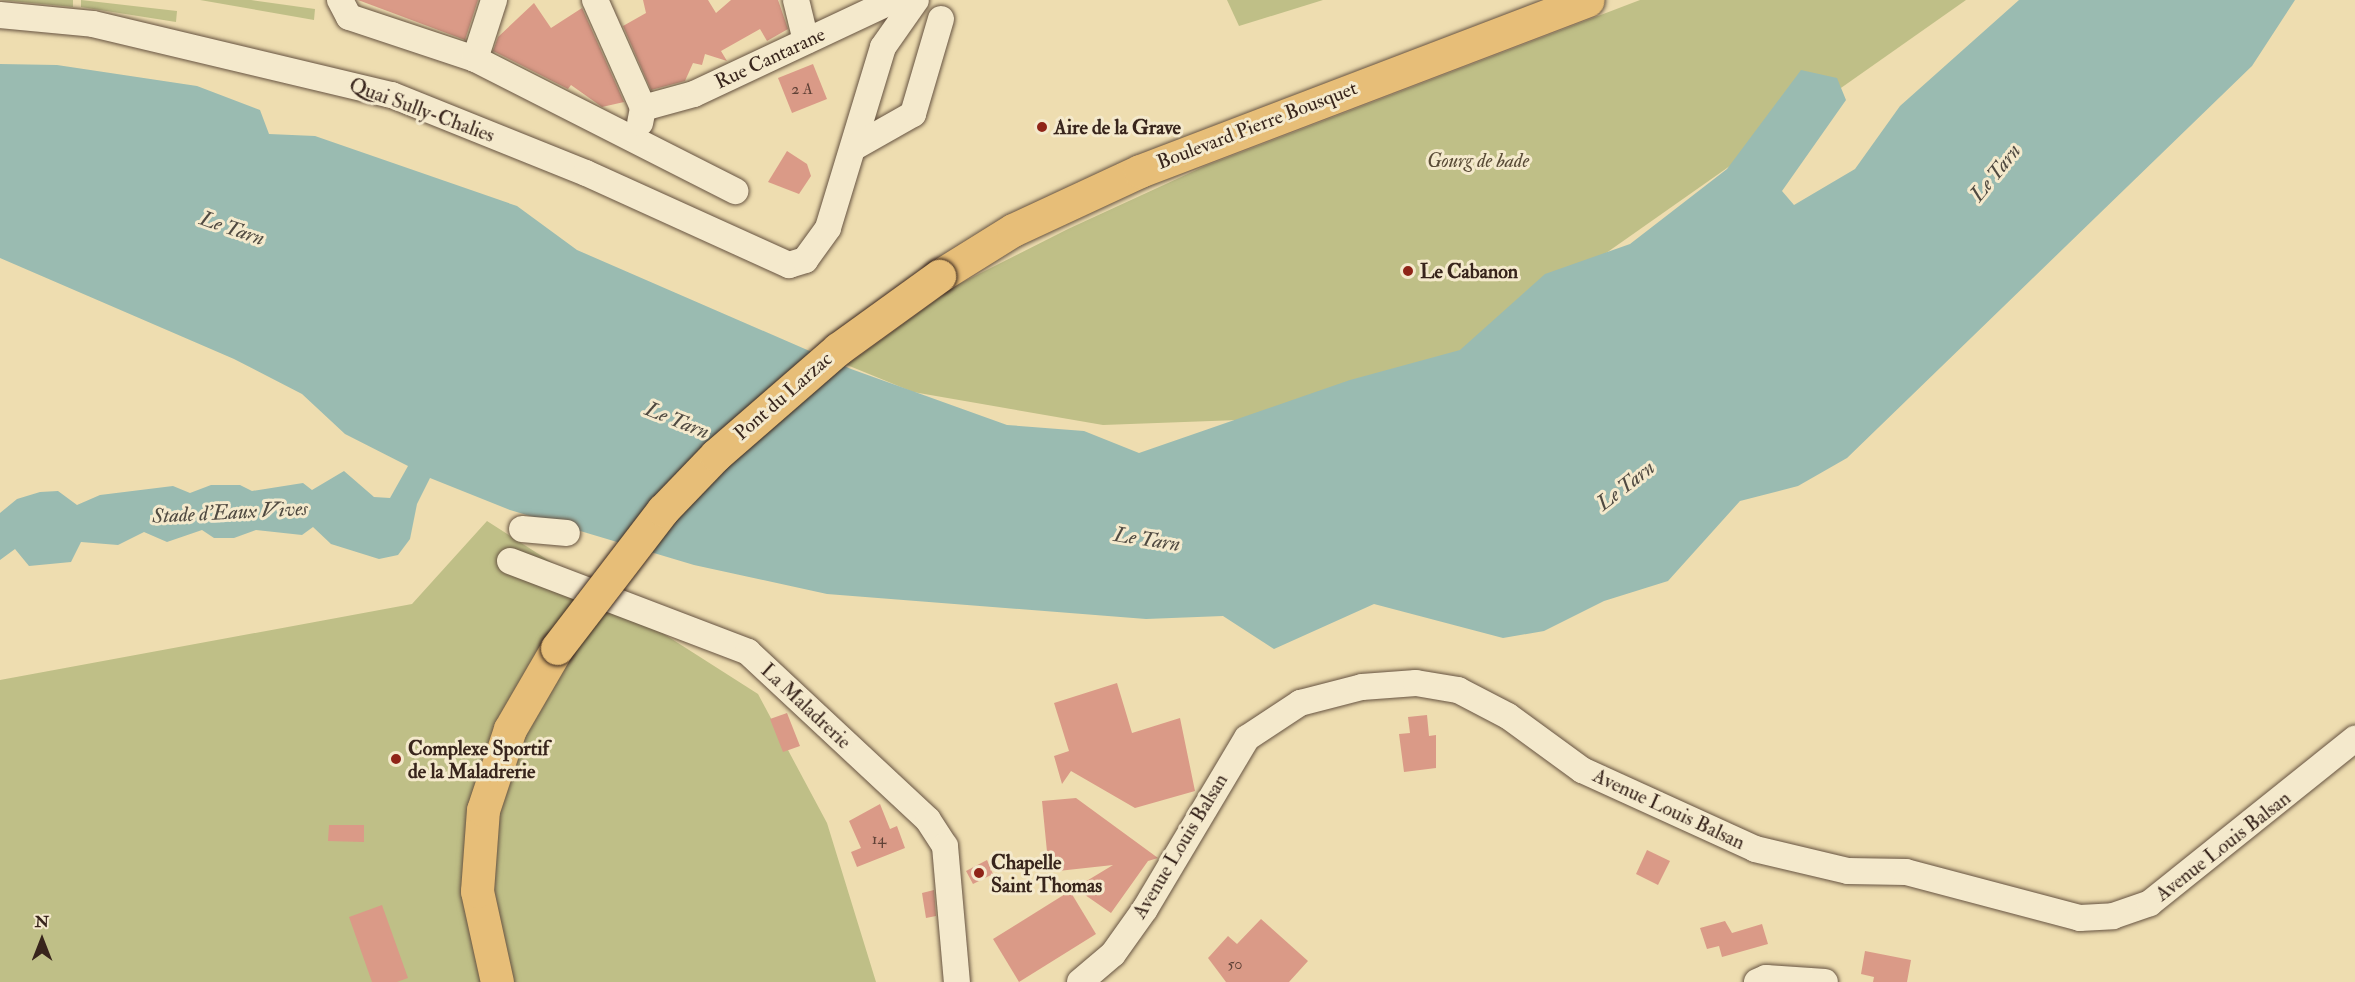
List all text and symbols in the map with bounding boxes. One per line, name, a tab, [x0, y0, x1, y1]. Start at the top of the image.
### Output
street label: Rue Cantarane	[711, 22, 829, 94]
street label: Quai Sully-Chalies	[346, 73, 498, 147]
street label: Boulevard Pierre Bousquet	[1153, 76, 1361, 174]
house number: 2 A	[791, 79, 813, 99]
place label: Aire de la Grave	[1054, 115, 1181, 139]
marker: Aire de la Grave	[1035, 120, 1049, 134]
water label: Le Tarn	[1965, 139, 2027, 207]
park label: Gourg de bade	[1427, 148, 1529, 172]
water label: Le Tarn	[196, 206, 268, 252]
place label: Le Cabanon	[1420, 259, 1518, 283]
marker: Le Cabanon	[1401, 264, 1415, 278]
street label: Pont du Larzac	[729, 347, 837, 445]
water label: Le Tarn	[641, 397, 713, 445]
water label: Le Tarn	[1592, 456, 1660, 516]
water label: Stade d'Eaux Vives	[152, 496, 308, 530]
water label: Le Tarn	[1112, 522, 1182, 558]
street label: La Maladrerie	[756, 658, 856, 754]
place label: Complexe Sportif de la Maladrerie	[408, 736, 549, 783]
marker: Complexe Sportif de la Maladrerie	[389, 752, 403, 766]
street label: Avenue Louis Balsan	[1589, 763, 1749, 855]
street label: Avenue Louis Balsan	[1127, 769, 1233, 923]
street label: Avenue Louis Balsan	[2151, 786, 2295, 906]
house number: 14	[872, 829, 886, 849]
place label: Chapelle Saint Thomas	[991, 850, 1102, 897]
marker: Chapelle Saint Thomas	[972, 866, 986, 880]
north arrow	[12, 910, 72, 970]
text: N	[35, 912, 49, 932]
house number: 50	[1227, 954, 1243, 974]

